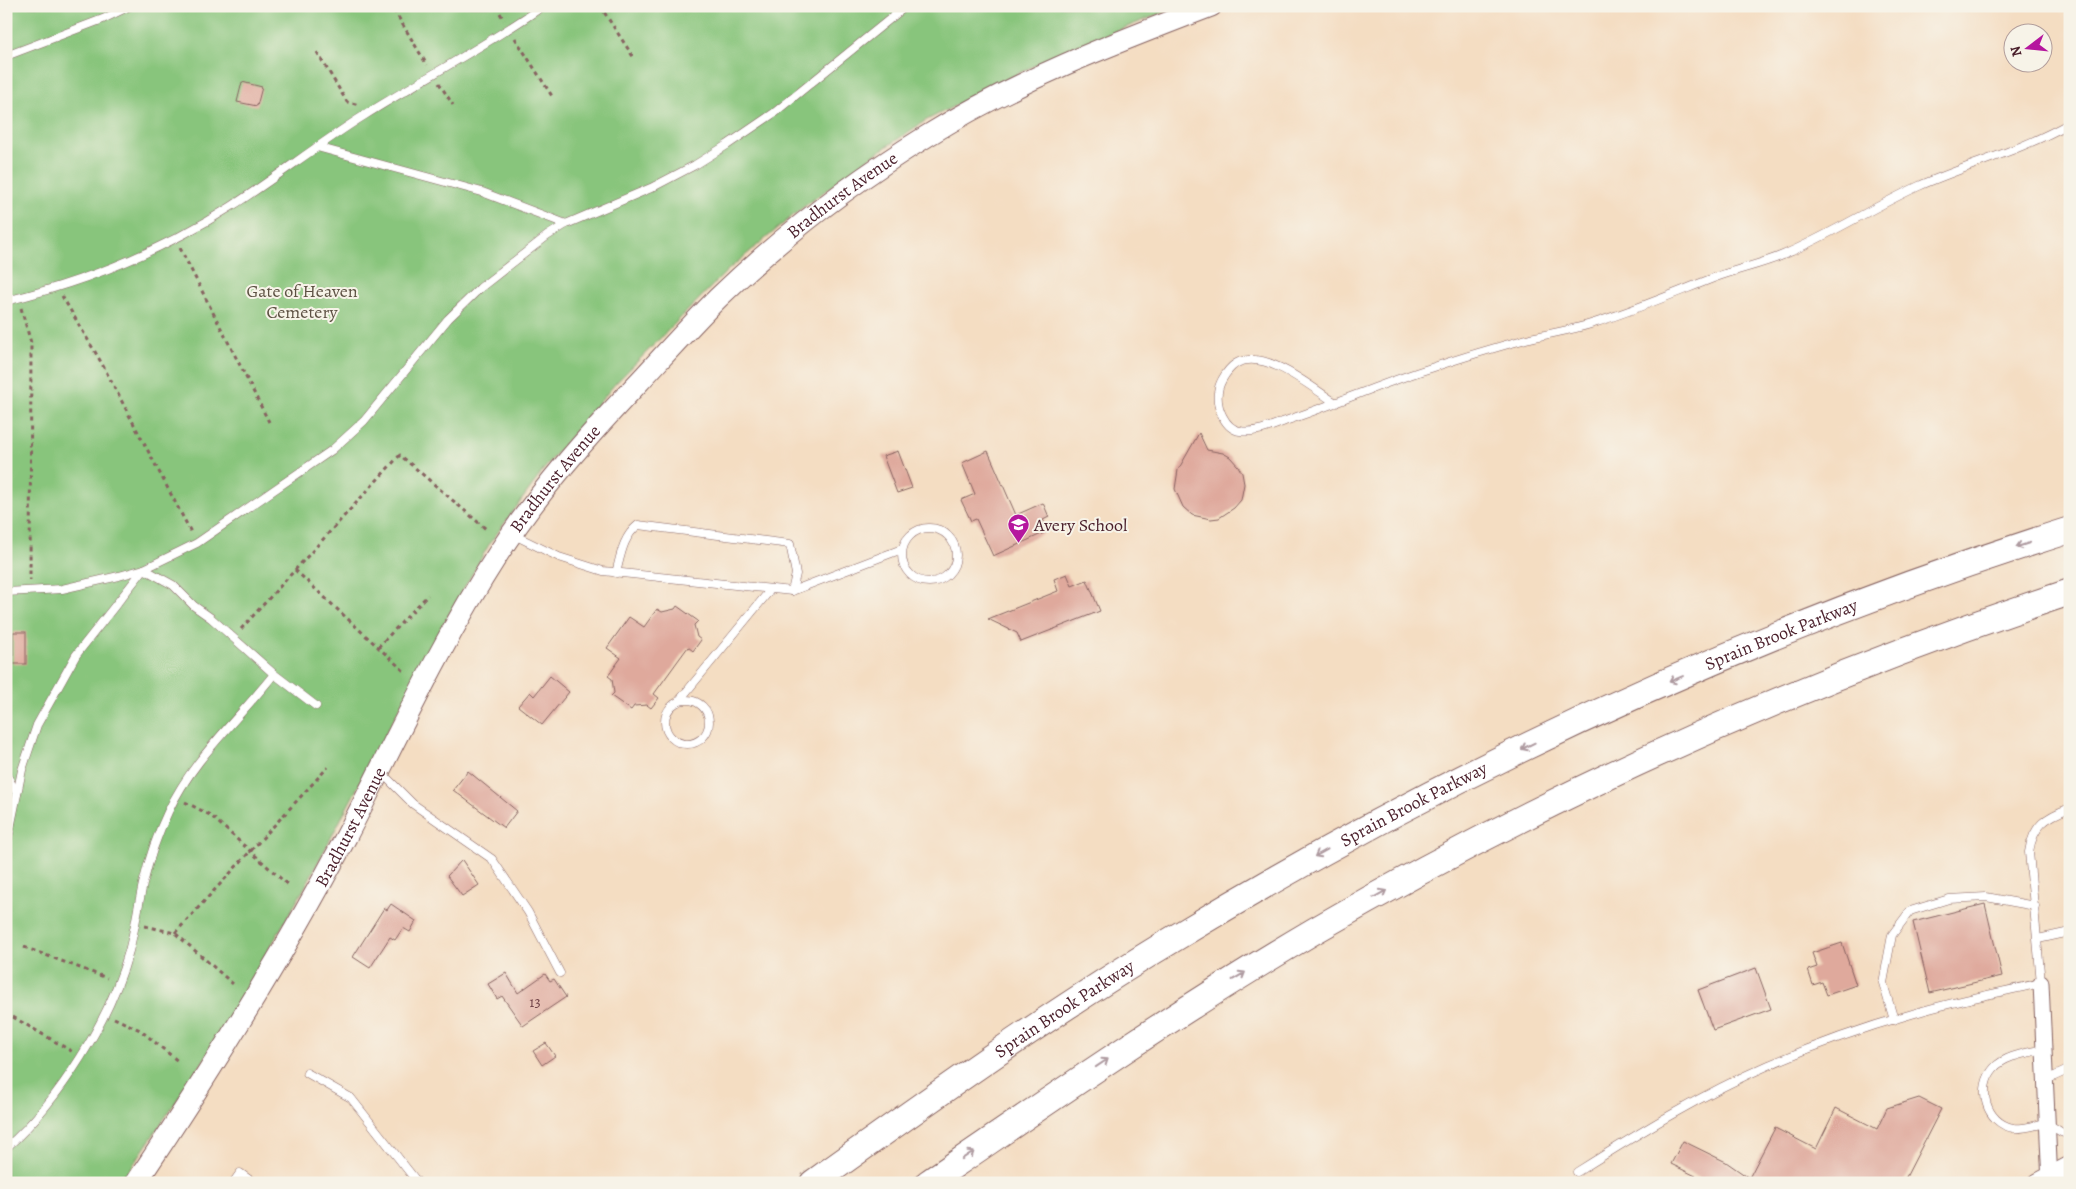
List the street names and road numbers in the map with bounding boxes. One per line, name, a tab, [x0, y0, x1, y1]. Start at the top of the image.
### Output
street label: Bradhurst Avenue	[782, 146, 902, 244]
street label: Bradhurst Avenue	[504, 420, 606, 537]
street label: Sprain Brook Parkway	[1701, 593, 1862, 676]
street label: Sprain Brook Parkway	[1336, 755, 1492, 852]
street label: Bradhurst Avenue	[309, 763, 392, 891]
street label: Sprain Brook Parkway	[990, 953, 1140, 1063]

